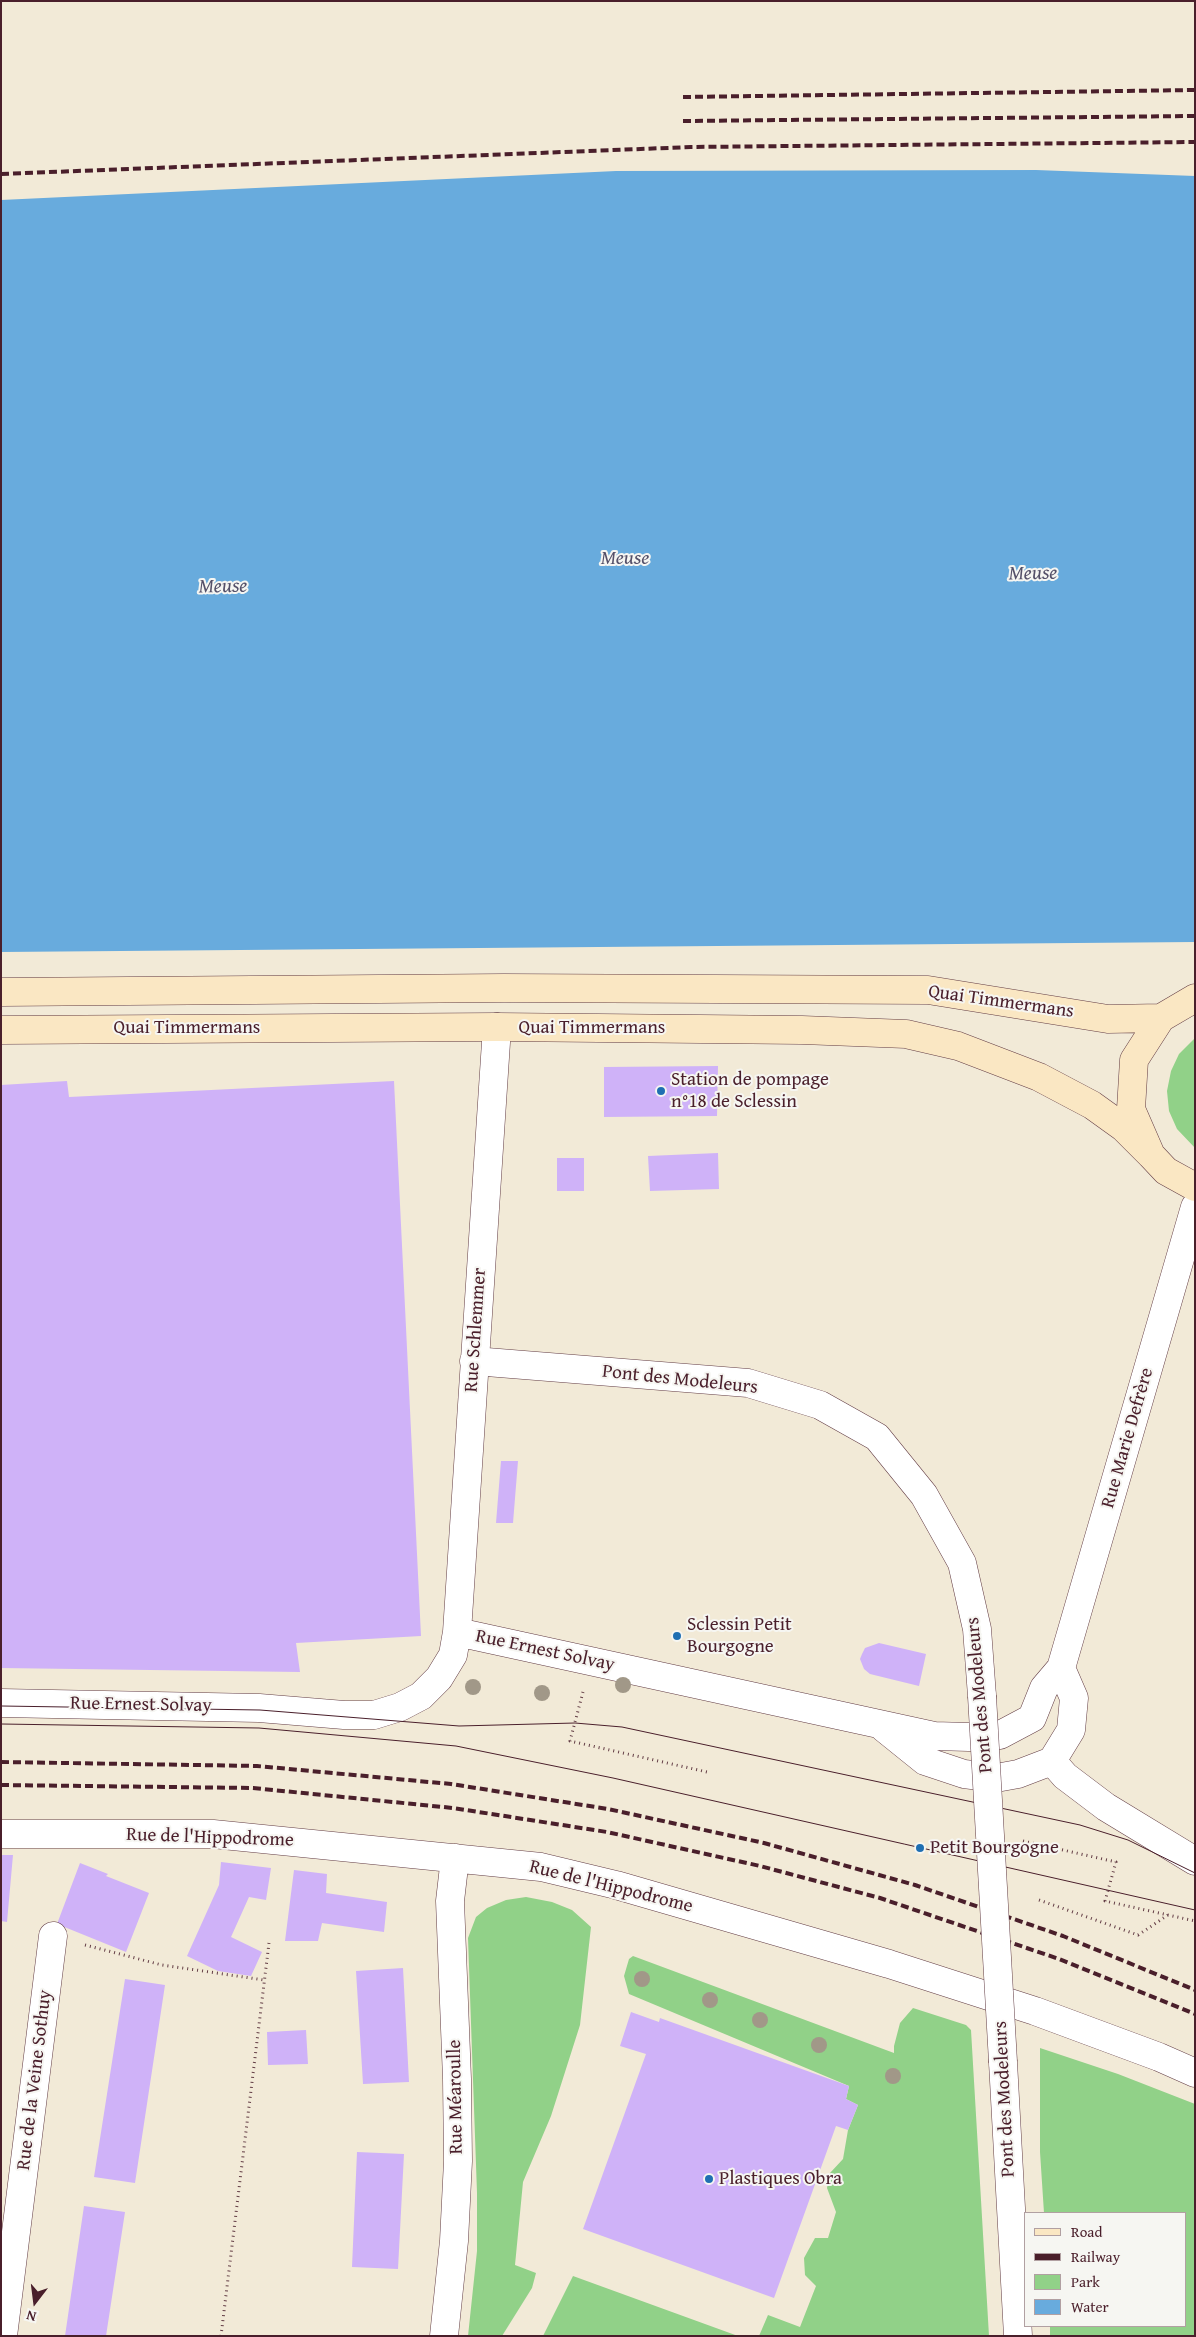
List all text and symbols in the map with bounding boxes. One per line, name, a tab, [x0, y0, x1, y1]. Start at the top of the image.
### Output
water label: Meuse	[601, 547, 649, 571]
water label: Meuse	[1008, 562, 1058, 586]
water label: Meuse	[198, 575, 248, 599]
street label: Quai Timmermans	[927, 980, 1075, 1024]
street label: Quai Timmermans	[114, 1017, 260, 1039]
street label: Quai Timmermans	[519, 1017, 665, 1039]
place label: Station de pompage n°18 de Sclessin	[671, 1069, 829, 1113]
marker: Station de pompage n°18 de Sclessin	[655, 1085, 667, 1097]
street label: Rue Schlemmer	[460, 1267, 492, 1393]
street label: Pont des Modeleurs	[601, 1360, 759, 1400]
street label: Rue Marie Defrère	[1097, 1365, 1159, 1511]
place label: Sclessin Petit Bourgogne	[687, 1614, 792, 1658]
street label: Pont des Modeleurs	[962, 1616, 998, 1774]
street label: Rue Ernest Solvay	[473, 1625, 617, 1677]
marker: Sclessin Petit Bourgogne	[671, 1630, 683, 1642]
street label: Rue Ernest Solvay	[70, 1692, 212, 1718]
street label: Rue de l'Hippodrome	[126, 1824, 294, 1852]
place label: Petit Bourgogne	[930, 1837, 1059, 1859]
marker: Petit Bourgogne	[914, 1842, 926, 1854]
street label: Rue de l'Hippodrome	[527, 1856, 695, 1918]
street label: Rue de la Veine Sothuy	[13, 1989, 57, 2171]
street label: Pont des Modeleurs	[990, 2020, 1020, 2178]
street label: Rue Méaroulle	[444, 2039, 468, 2155]
place label: Plastiques Obra	[719, 2168, 842, 2190]
marker: Plastiques Obra	[703, 2173, 715, 2185]
legend	[1024, 2212, 1186, 2327]
text: Road	[1071, 2221, 1102, 2242]
text: Railway	[1071, 2246, 1120, 2267]
text: Park	[1071, 2271, 1100, 2292]
north arrow	[10, 2277, 60, 2327]
text: Water	[1071, 2296, 1109, 2317]
text: N	[24, 2306, 38, 2327]

